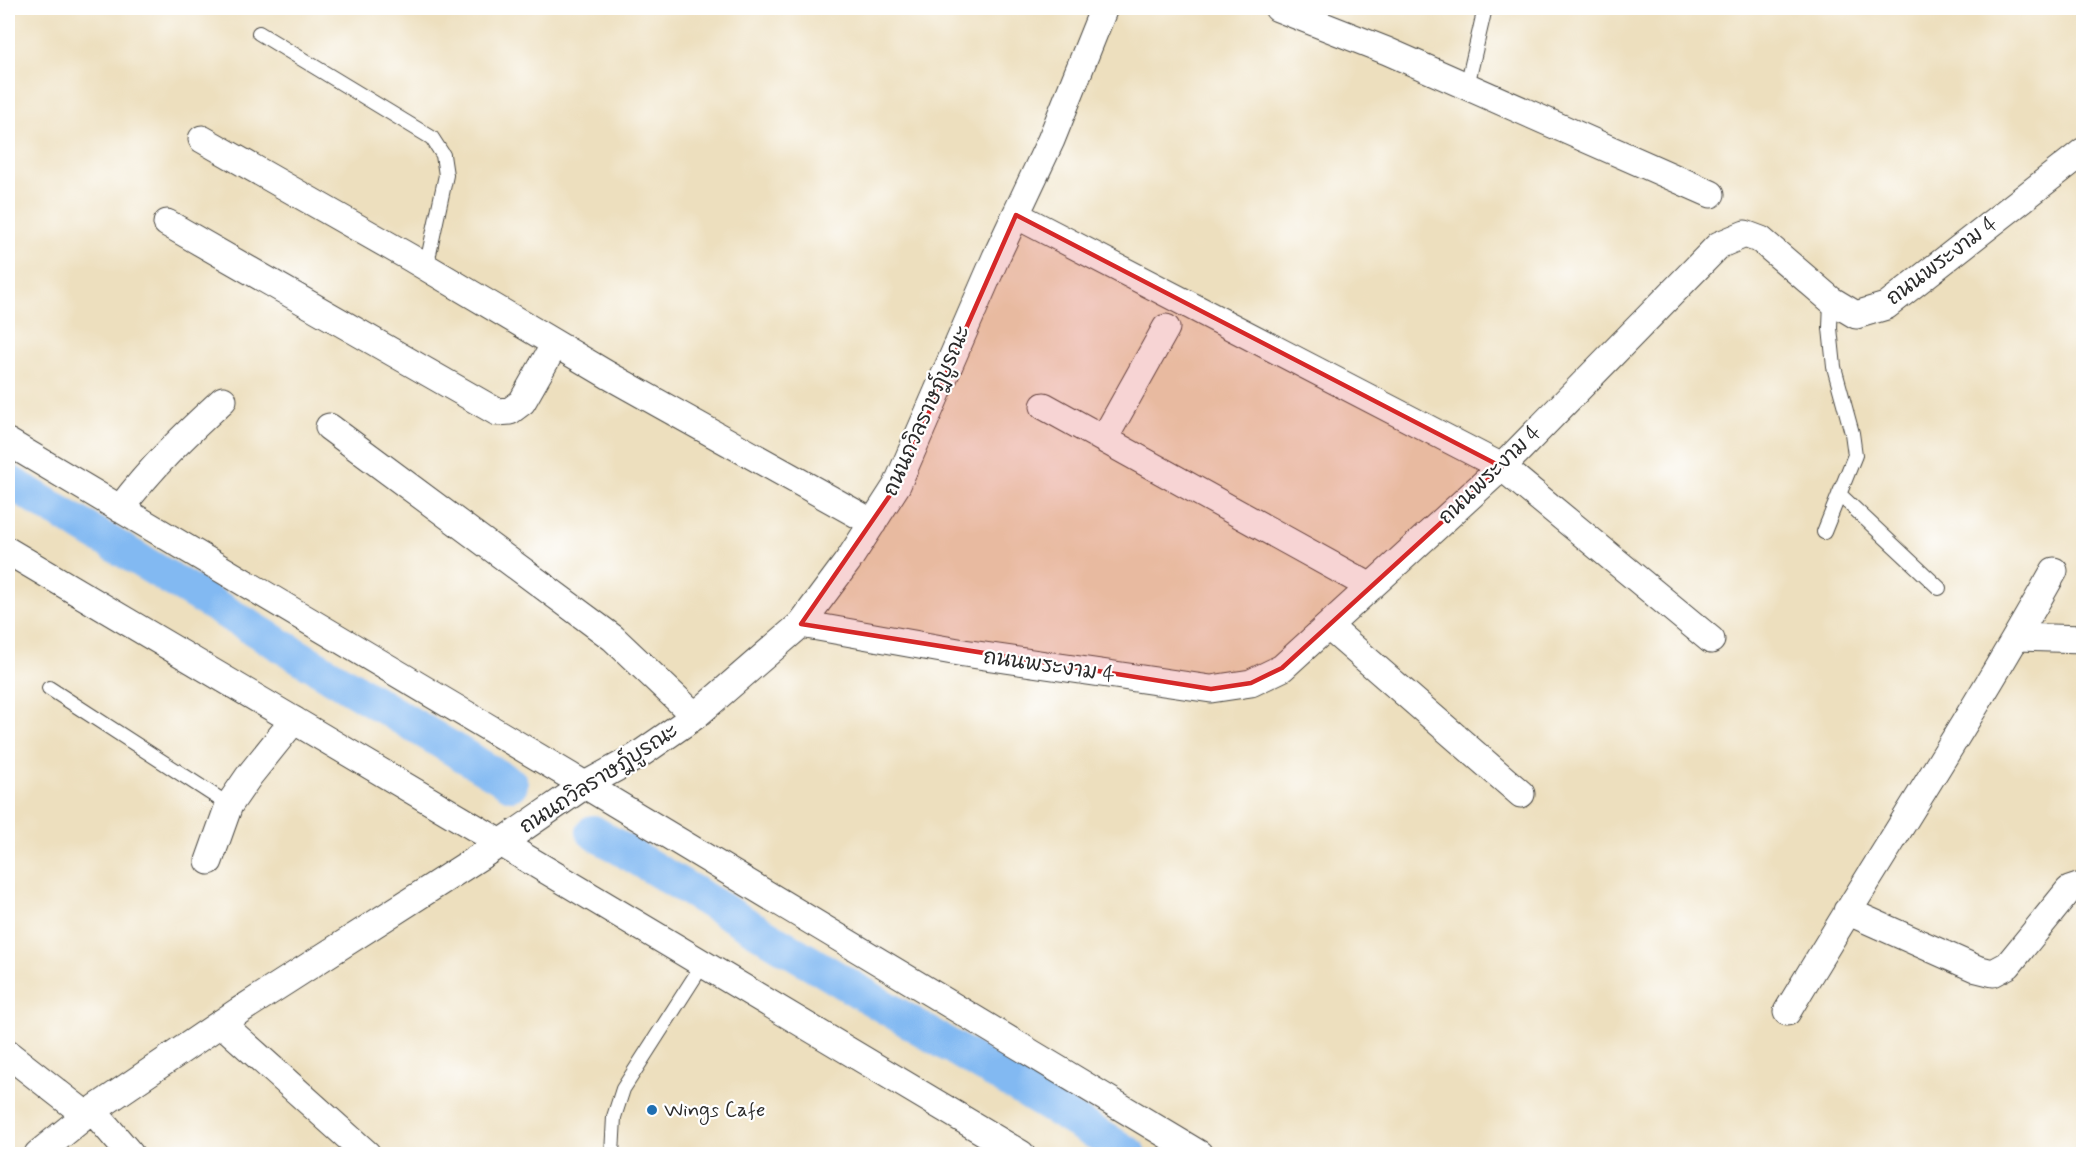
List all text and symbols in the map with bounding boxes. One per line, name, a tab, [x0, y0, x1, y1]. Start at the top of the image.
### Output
street label: ถนนพระงาม 4	[1881, 210, 2003, 312]
street label: ถนนถวิลราษฎ์บูรณะ	[877, 321, 978, 501]
street label: ถนนพระงาม 4	[1433, 419, 1547, 531]
street label: ถนนพระงาม 4	[981, 643, 1117, 689]
street label: ถนนถวิลราษฎ์บูรณะ	[514, 717, 684, 842]
place label: Wings Cafe	[664, 1096, 765, 1125]
marker: Wings Cafe	[645, 1103, 659, 1117]

